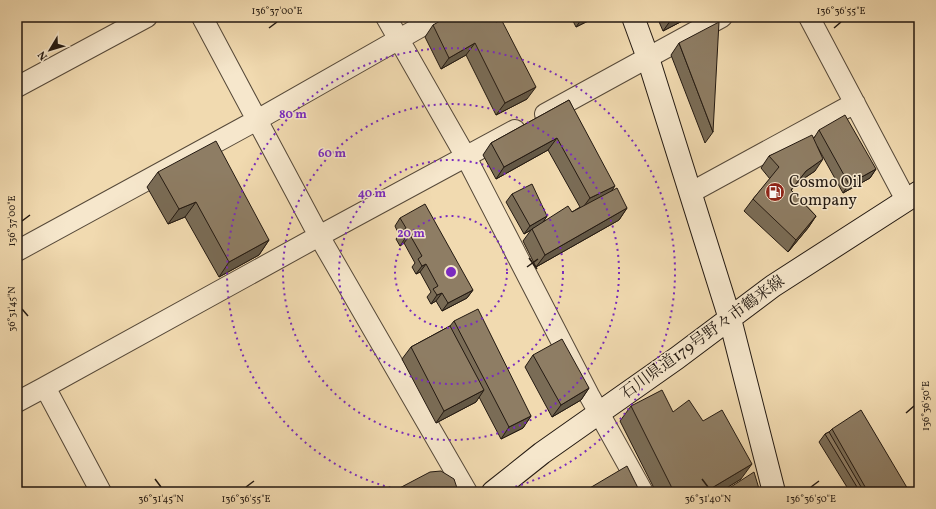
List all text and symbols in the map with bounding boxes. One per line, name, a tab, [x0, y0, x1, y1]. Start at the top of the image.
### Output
text: 136°37'00"E	[251, 4, 303, 18]
text: 136°36'55"E	[816, 4, 866, 18]
north arrow	[30, 30, 70, 70]
text: N	[35, 47, 52, 63]
text: 80 m	[279, 107, 307, 123]
text: 60 m	[318, 146, 346, 162]
place label: Cosmo Oil Company	[789, 172, 862, 212]
fuel station icon: Cosmo Oil Company	[764, 181, 786, 203]
text: 40 m	[358, 186, 387, 202]
text: 136°37'00"E	[5, 195, 19, 247]
text: 20 m	[397, 226, 425, 242]
centre of rings	[444, 265, 458, 279]
street label: 石川県道179号野々市鶴来線	[616, 271, 790, 405]
text: 36°31'45"N	[5, 286, 19, 332]
text: 136°36'50"E	[919, 381, 933, 431]
text: 36°31'45"N	[138, 492, 184, 506]
text: 136°36'55"E	[221, 492, 271, 506]
text: 36°31'40"N	[685, 492, 732, 506]
text: 136°36'50"E	[786, 492, 836, 506]

